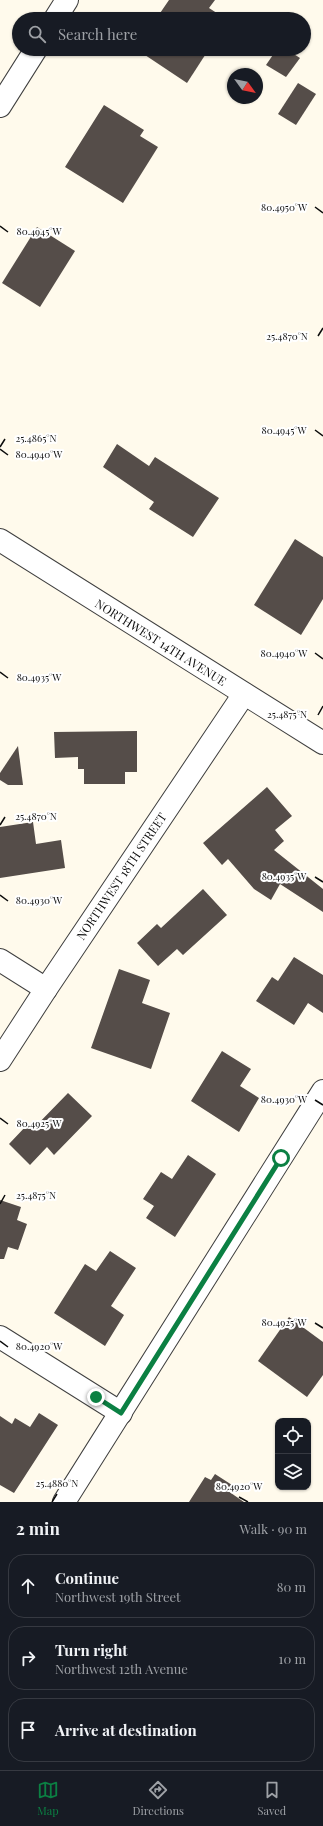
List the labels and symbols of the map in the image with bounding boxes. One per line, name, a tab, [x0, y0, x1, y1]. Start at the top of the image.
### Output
north arrow	[227, 68, 263, 104]
text: 80.4950°W	[261, 200, 308, 214]
text: 80.4945°W	[16, 224, 63, 238]
text: 25.4870°N	[266, 329, 308, 343]
text: 80.4945°W	[261, 423, 308, 437]
text: 25.4865°N	[15, 431, 57, 445]
text: 80.4940°W	[16, 447, 63, 461]
street label: NORTHWEST 14TH AVENUE	[93, 595, 229, 689]
text: 80.4940°W	[261, 646, 308, 660]
text: 80.4935°W	[17, 670, 62, 684]
text: 25.4875°N	[267, 707, 307, 721]
text: 25.4870°N	[15, 809, 57, 823]
street label: NORTHWEST 18TH STREET	[72, 809, 170, 943]
text: 80.4935°W	[262, 869, 307, 883]
text: 80.4930°W	[16, 893, 63, 907]
text: 80.4930°W	[261, 1092, 308, 1106]
text: 80.4925°W	[17, 1116, 62, 1130]
route start	[272, 1149, 290, 1167]
text: 25.4875°N	[16, 1188, 56, 1202]
text: 80.4925°W	[262, 1315, 307, 1329]
text: 80.4920°W	[16, 1339, 63, 1353]
route end	[87, 1388, 105, 1406]
text: 25.4880°N	[36, 1476, 78, 1490]
text: 80.4920°W	[216, 1479, 263, 1493]

